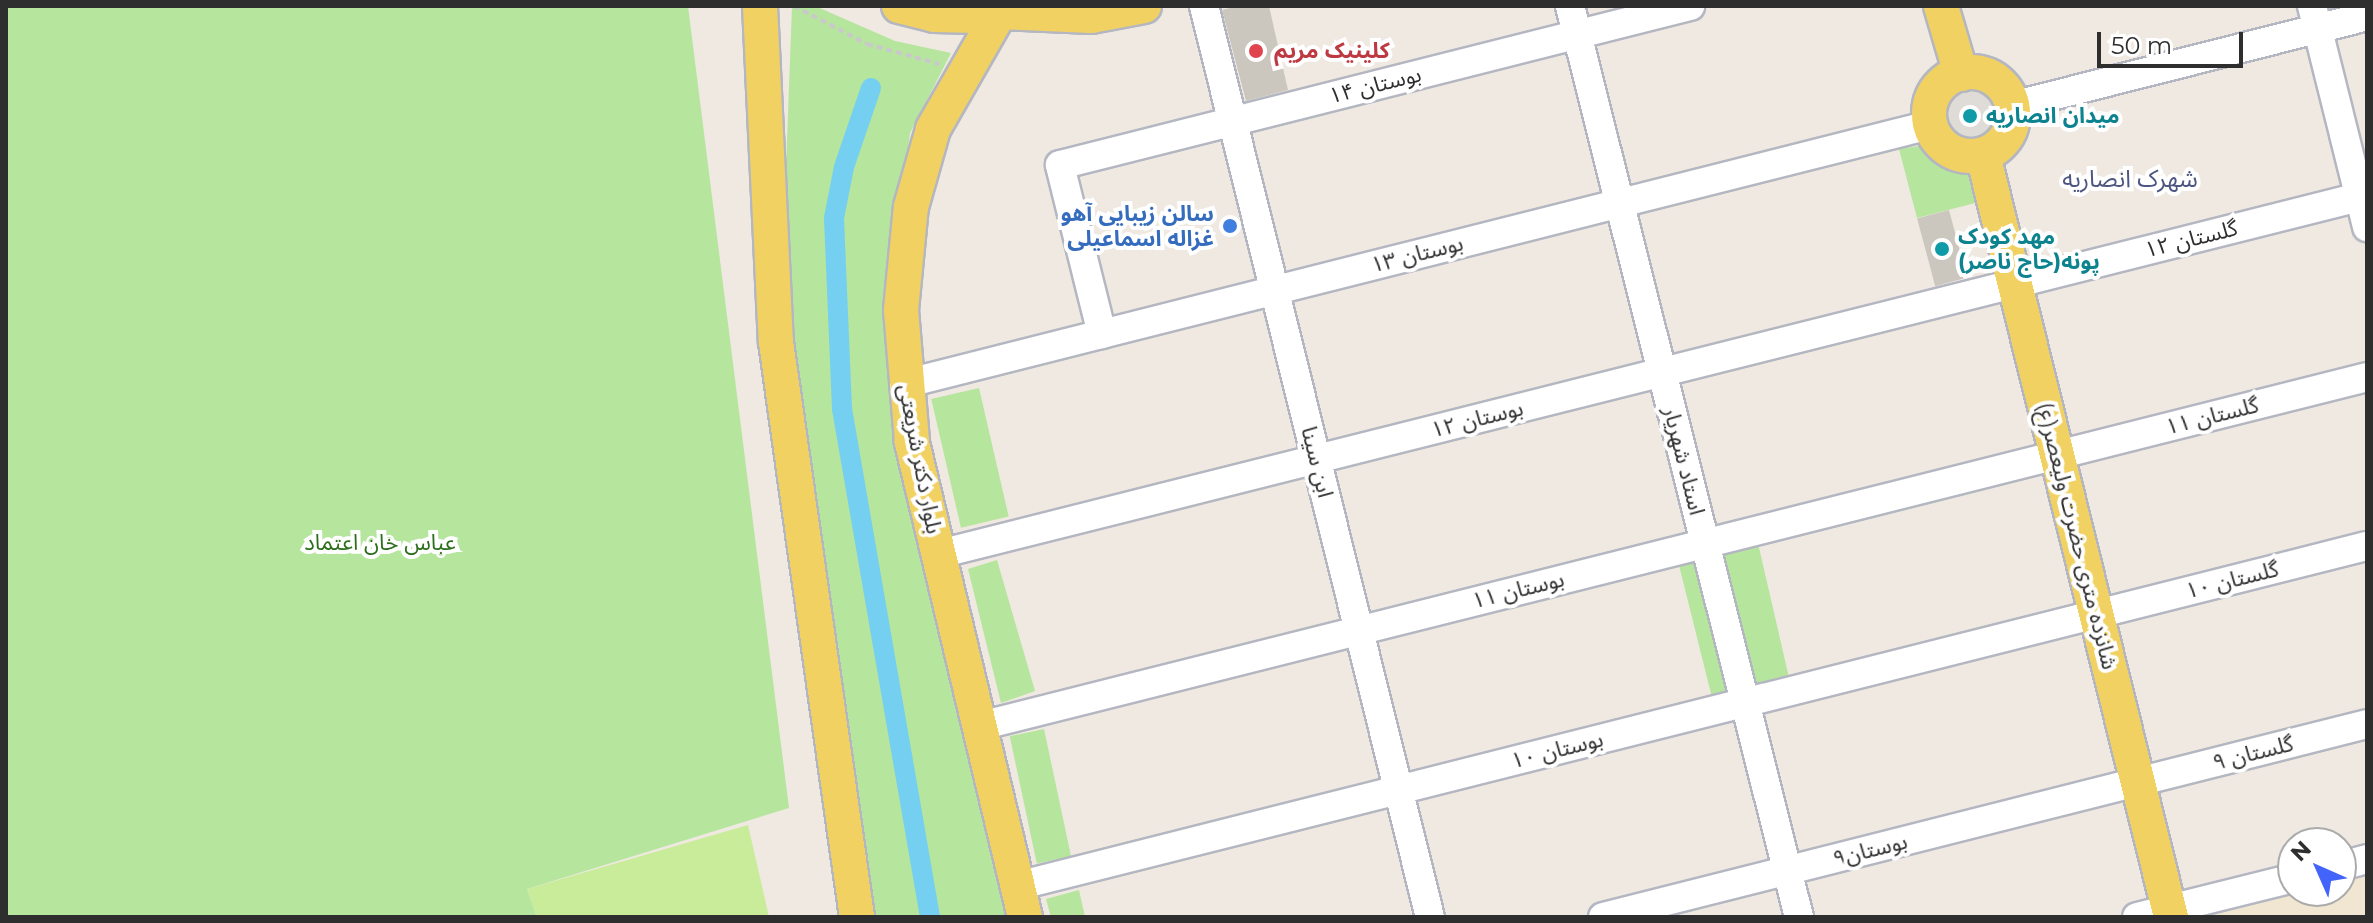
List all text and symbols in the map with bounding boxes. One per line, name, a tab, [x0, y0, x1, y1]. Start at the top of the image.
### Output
scale bar	[2101, 16, 2247, 66]
text: 50 m	[2111, 31, 2172, 60]
place label: کلینیک مریم	[1274, 38, 1390, 64]
marker: کلینیک مریم	[1245, 40, 1267, 62]
street label: بوستان ۱۴	[1326, 61, 1424, 109]
place label: میدان انصاریه	[1986, 103, 2119, 129]
marker: میدان انصاریه	[1961, 107, 1979, 125]
district label: شهرک انصاریه	[2062, 165, 2198, 193]
place label: سالن زیبایی آهو غزاله اسماعیلی	[1061, 200, 1214, 252]
street label: گلستان ۱۲	[2142, 215, 2240, 263]
marker: سالن زیبایی آهو غزاله اسماعیلی	[1221, 217, 1239, 235]
place label: مهد کودک پونه(حاج ناصر)	[1958, 223, 2100, 274]
street label: بوستان ۱۳	[1368, 230, 1466, 278]
marker: مهد کودک پونه(حاج ناصر)	[1933, 240, 1951, 258]
street label: بلوار دکتر شریعتی	[893, 382, 947, 536]
street label: گلستان ۱۱	[2163, 392, 2261, 440]
street label: بوستان ۱۲	[1428, 395, 1526, 443]
street label: شانزده متری حضرت ولیعصر(ع)	[2031, 400, 2123, 672]
street label: استاد شهریار	[1658, 404, 1710, 518]
street label: ابن سینا	[1295, 424, 1339, 500]
park label: عباس خان اعتماد	[304, 530, 456, 556]
street label: گلستان ۱۰	[2183, 556, 2281, 604]
street label: بوستان ۱۱	[1469, 566, 1567, 614]
street label: بوستان ۱۰	[1508, 726, 1606, 774]
street label: گلستان ۹	[2210, 730, 2296, 776]
north arrow	[2277, 827, 2357, 907]
street label: بوستان۹	[1830, 828, 1910, 872]
text: N	[2285, 835, 2317, 867]

